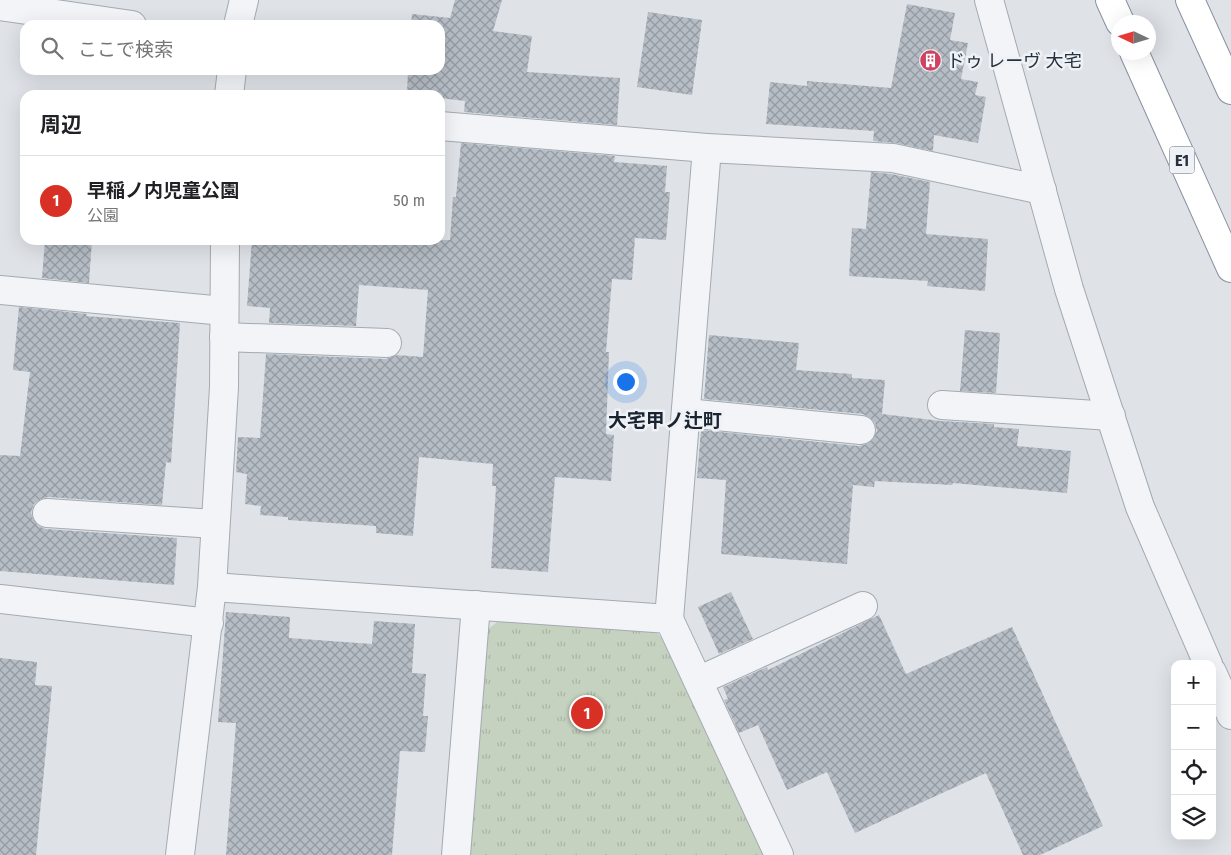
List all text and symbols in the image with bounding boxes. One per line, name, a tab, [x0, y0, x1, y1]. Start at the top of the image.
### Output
north arrow	[1111, 15, 1156, 60]
search box	[20, 20, 445, 75]
icon: search	[38, 34, 66, 62]
text: ここで検索	[78, 38, 173, 61]
building icon: ドゥ レーヴ 大宅	[919, 49, 943, 73]
place label: ドゥ レーヴ 大宅	[947, 50, 1081, 72]
text: 周辺	[40, 112, 82, 138]
road number: E1	[1170, 146, 1194, 174]
text: 早稲ノ内児童公園	[87, 179, 239, 202]
text: 1	[53, 191, 59, 210]
text: 50 m	[393, 191, 425, 210]
text: 公園	[87, 206, 119, 225]
your location	[613, 369, 639, 395]
district label: 大宅甲ノ辻町	[608, 409, 722, 432]
map controls	[1171, 660, 1216, 840]
button: +	[1171, 660, 1216, 705]
pin: 1	[571, 694, 603, 732]
button: −	[1171, 705, 1216, 750]
button: locate	[1171, 750, 1216, 795]
button: layers	[1171, 795, 1216, 840]

